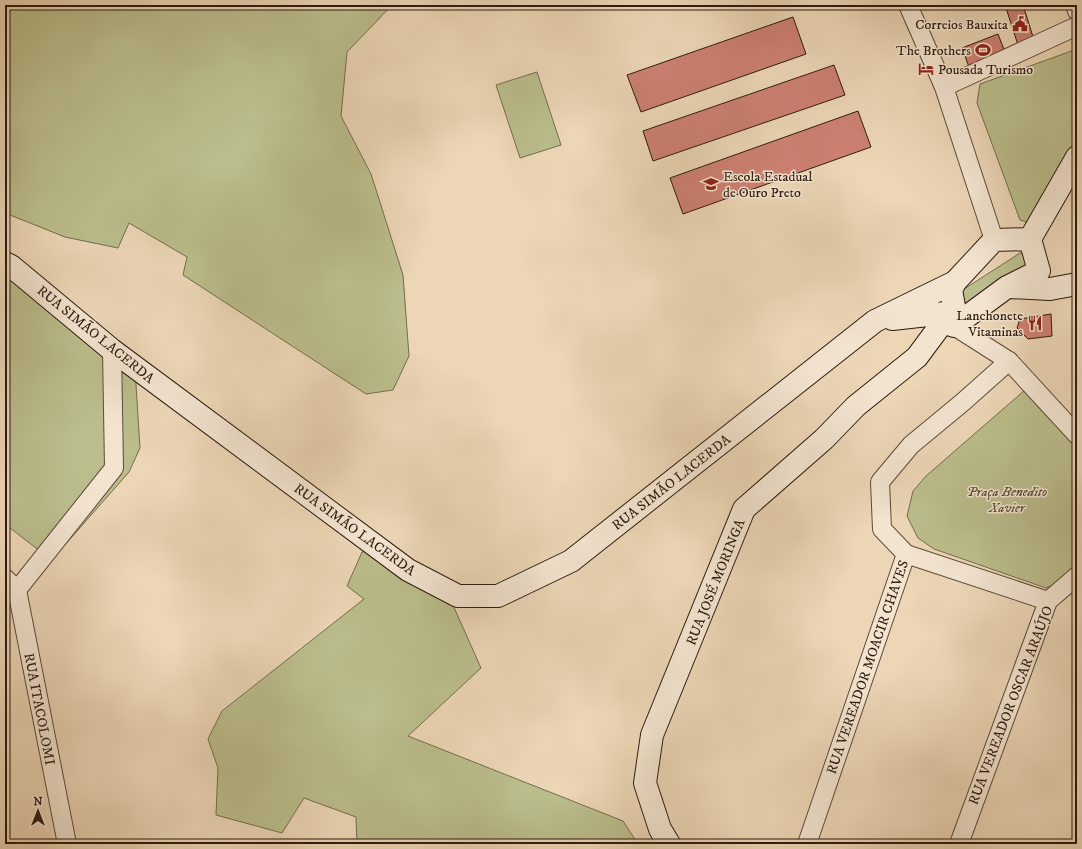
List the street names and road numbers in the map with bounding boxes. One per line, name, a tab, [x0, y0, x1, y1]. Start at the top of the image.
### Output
street label: RUA SIMÃO LACERDA	[33, 282, 159, 388]
street label: RUA SIMÃO LACERDA	[609, 430, 736, 535]
street label: RUA SIMÃO LACERDA	[290, 480, 420, 581]
street label: RUA JOSÉ MORINGA	[682, 516, 750, 648]
street label: RUA VEREADOR MOACIR CHAVES	[823, 558, 913, 777]
street label: RUA VEREADOR OSCAR ARAÚJO	[965, 603, 1057, 807]
street label: RUA ITACOLOMI	[19, 652, 59, 767]

